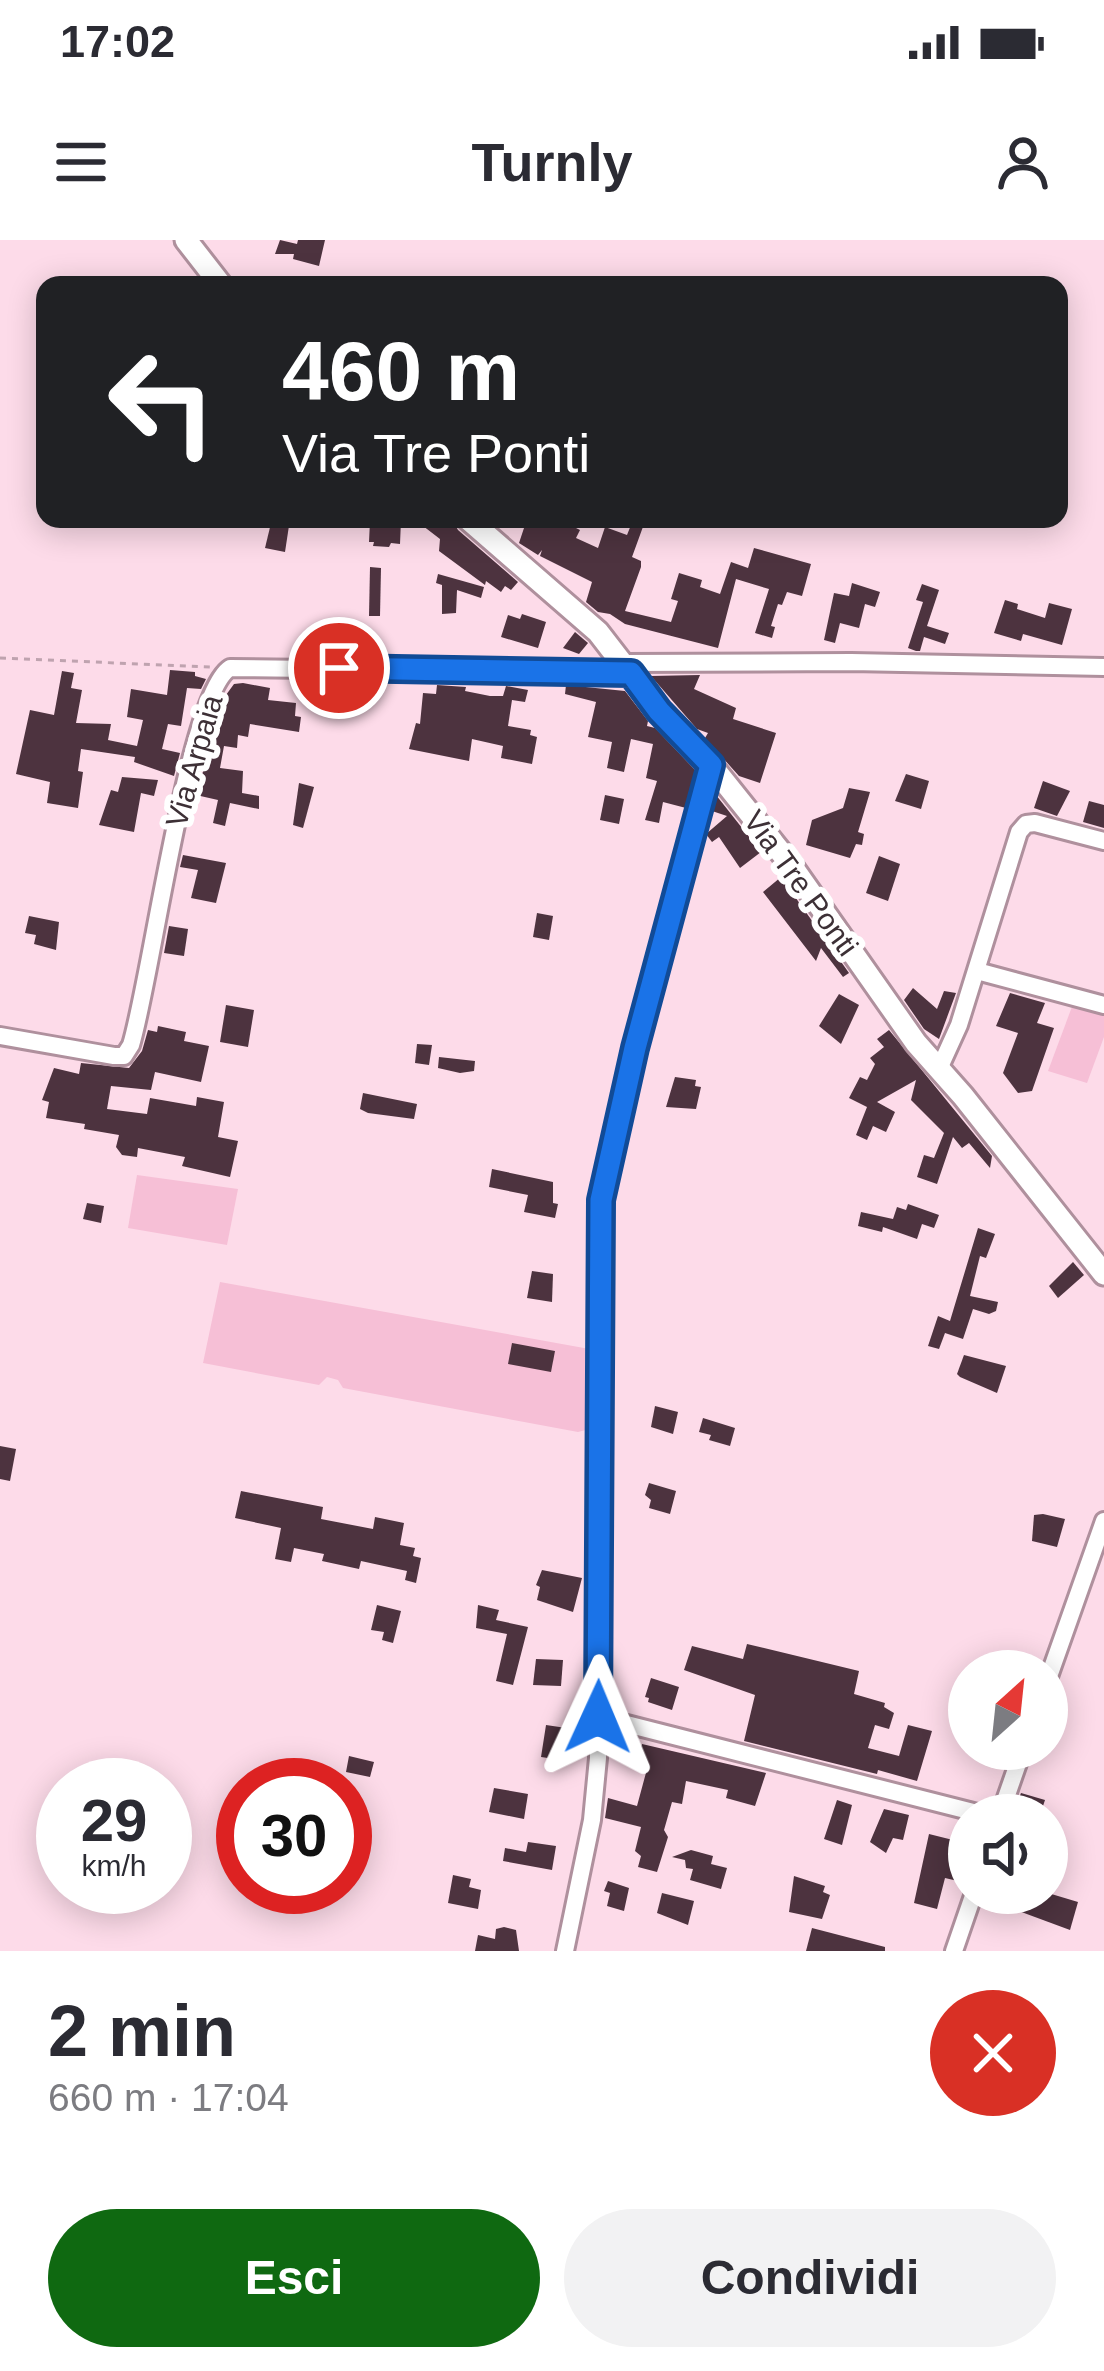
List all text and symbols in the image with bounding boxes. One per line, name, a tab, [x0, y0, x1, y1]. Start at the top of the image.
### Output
text: 17:02	[60, 16, 175, 67]
icon: menu	[48, 129, 114, 195]
icon: person	[990, 129, 1056, 195]
text: Turnly	[472, 132, 633, 192]
icon: left	[84, 324, 240, 480]
text: 460 m	[282, 324, 520, 418]
text: Via Tre Ponti	[282, 423, 590, 483]
pin	[288, 617, 390, 719]
icon: arrive	[306, 635, 372, 701]
street label: Via Arpaia	[159, 691, 229, 831]
street label: Via Tre Ponti	[737, 804, 865, 962]
north arrow	[948, 1650, 1068, 1770]
map controls	[948, 1650, 1068, 1914]
position arrow	[535, 1654, 661, 1780]
speed limit sign: 30	[216, 1758, 372, 1914]
text: 29	[81, 1787, 147, 1854]
button: sound	[948, 1794, 1068, 1914]
text: km/h	[81, 1849, 147, 1882]
button: close	[930, 1990, 1056, 2116]
text: 2 min	[48, 1991, 236, 2071]
text: 660 m · 17:04	[48, 2076, 289, 2119]
button: Esci	[48, 2209, 540, 2347]
button: Condividi	[564, 2209, 1056, 2347]

